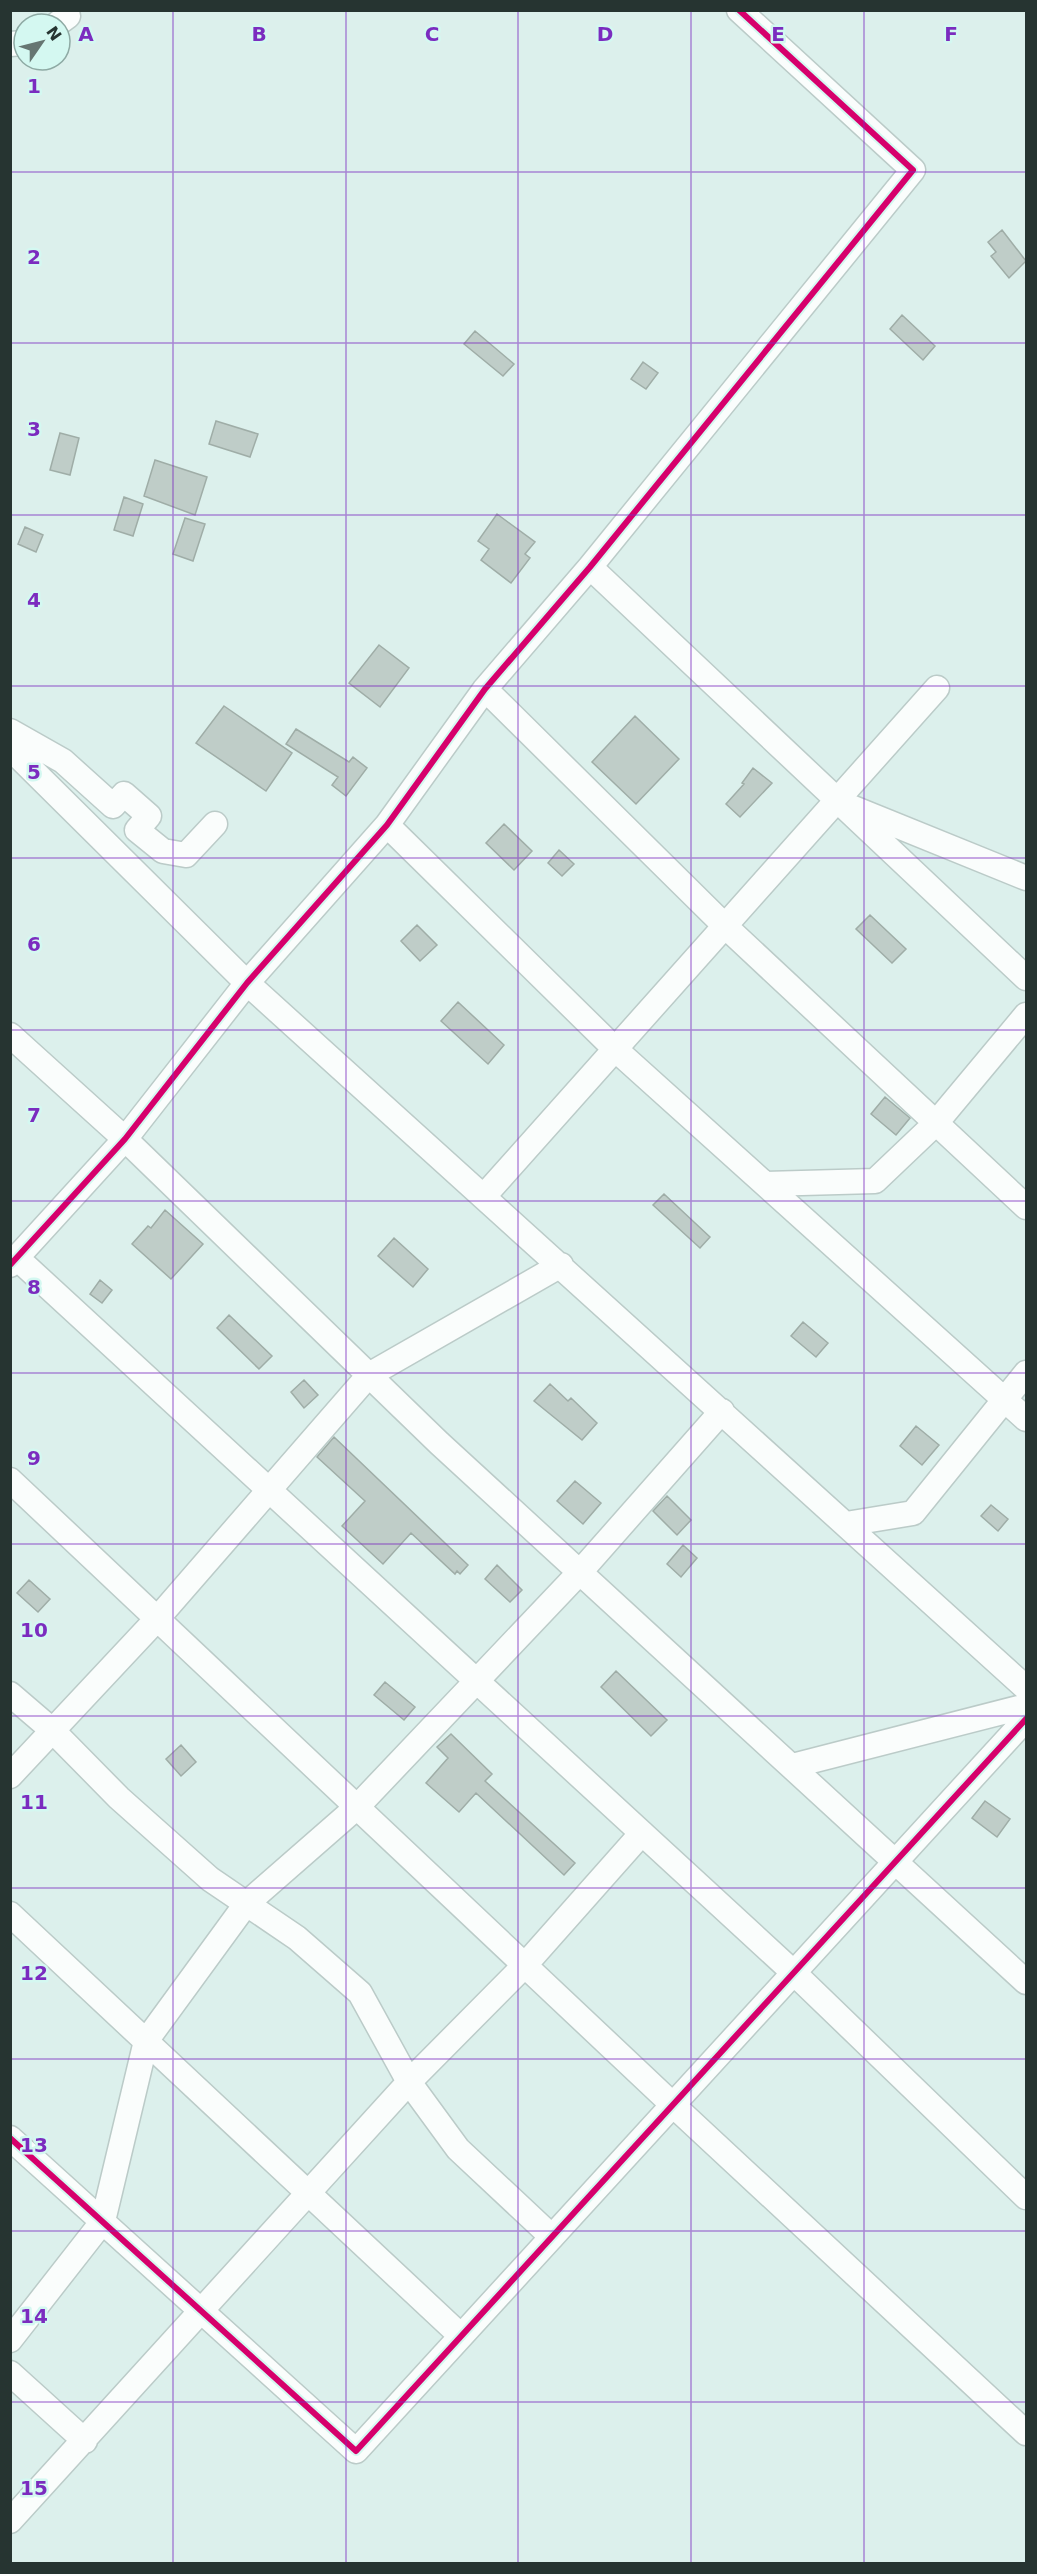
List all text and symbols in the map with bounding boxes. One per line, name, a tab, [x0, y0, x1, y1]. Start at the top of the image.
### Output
north arrow	[12, 12, 72, 72]
text: A	[78, 22, 94, 46]
text: B	[251, 22, 267, 46]
text: C	[425, 22, 439, 46]
text: D	[597, 22, 613, 46]
text: E	[771, 22, 785, 46]
text: F	[944, 22, 958, 46]
text: N	[42, 23, 65, 45]
text: 1	[27, 74, 41, 98]
text: 2	[27, 245, 41, 269]
text: 3	[27, 417, 41, 441]
text: 4	[27, 588, 41, 612]
text: 5	[27, 760, 41, 784]
text: 6	[27, 932, 41, 956]
text: 7	[27, 1103, 41, 1127]
text: 8	[27, 1275, 41, 1299]
text: 9	[27, 1446, 41, 1470]
text: 10	[20, 1618, 48, 1642]
text: 11	[20, 1790, 48, 1814]
text: 12	[20, 1961, 48, 1985]
text: 13	[20, 2133, 48, 2157]
text: 14	[20, 2304, 48, 2328]
text: 15	[20, 2476, 48, 2500]

